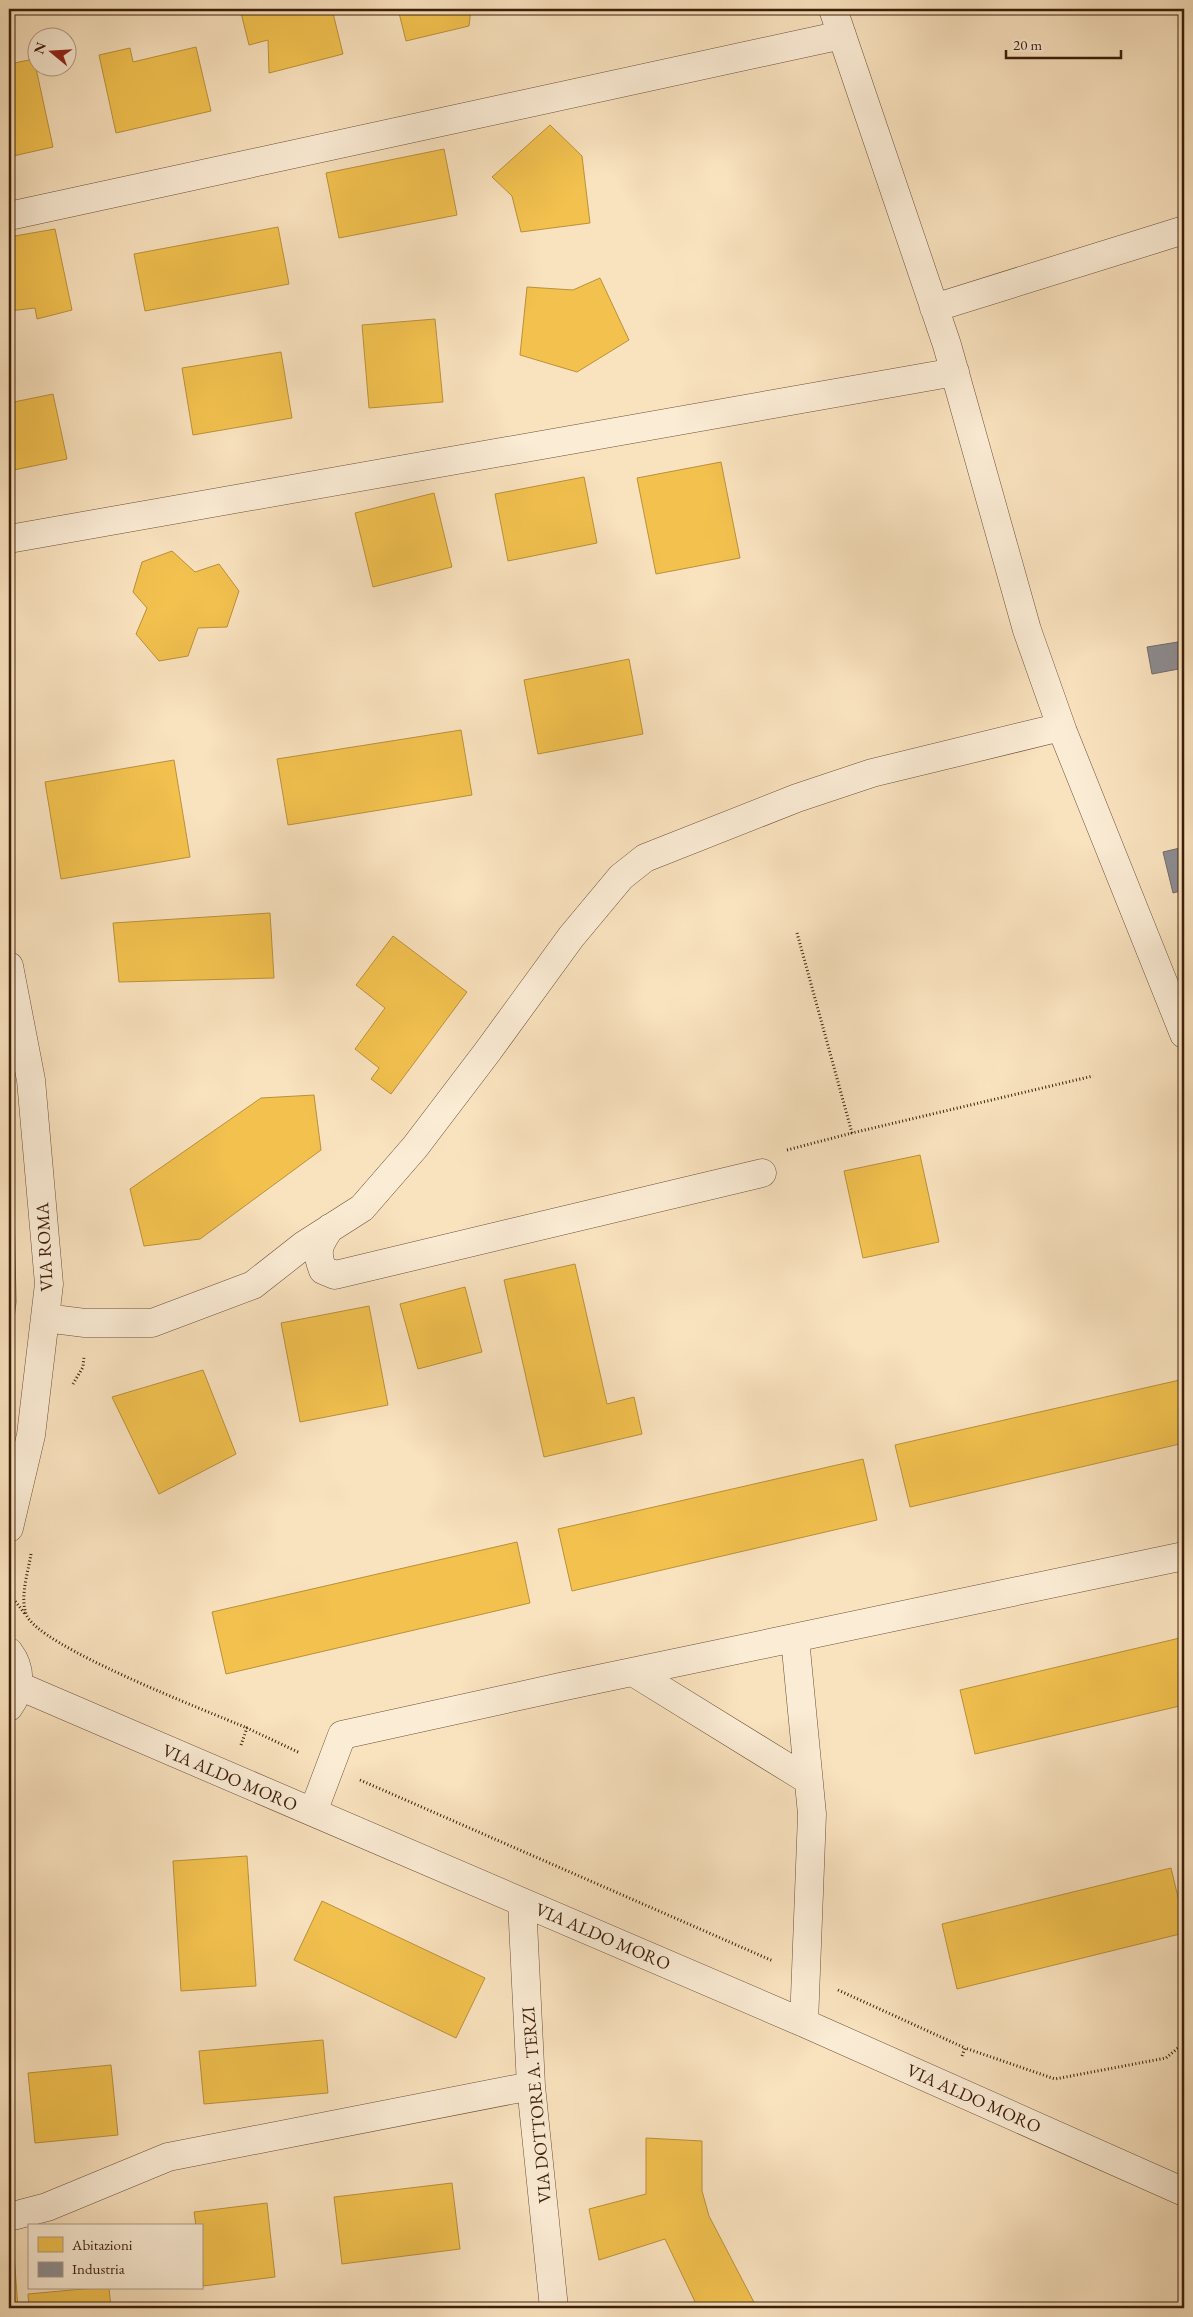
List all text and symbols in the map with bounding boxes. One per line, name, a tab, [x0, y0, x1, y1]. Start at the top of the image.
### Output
north arrow	[28, 28, 78, 78]
scale bar	[1006, 28, 1120, 60]
text: 20 m	[1013, 35, 1042, 54]
text: N	[29, 39, 50, 56]
street label: VIA ROMA	[30, 1201, 58, 1292]
street label: VIA ALDO MORO	[159, 1738, 301, 1816]
street label: VIA ALDO MORO	[532, 1897, 674, 1975]
street label: VIA DOTTORE A. TERZI	[516, 2006, 556, 2204]
street label: VIA ALDO MORO	[903, 2058, 1045, 2138]
legend	[28, 2224, 202, 2290]
text: Abitazioni	[71, 2235, 133, 2254]
text: Industria	[72, 2259, 125, 2278]

